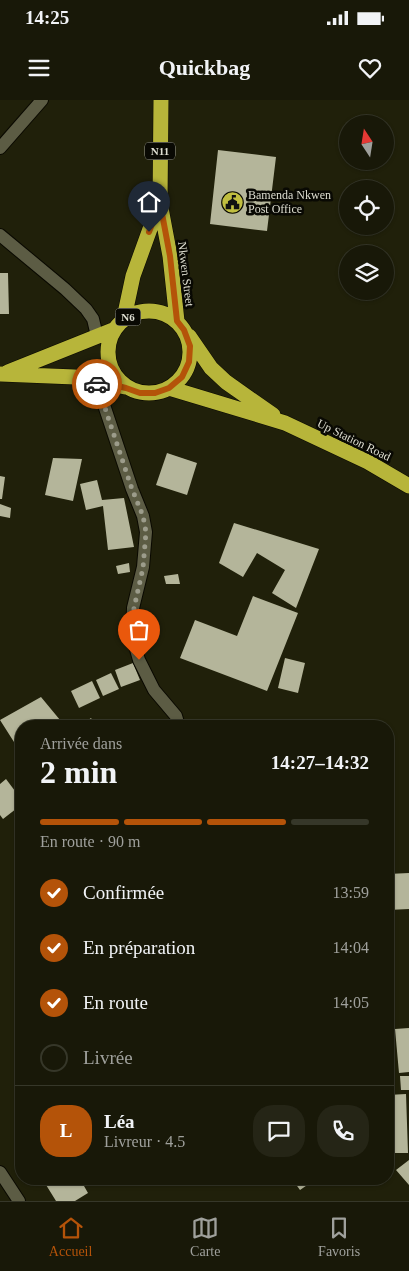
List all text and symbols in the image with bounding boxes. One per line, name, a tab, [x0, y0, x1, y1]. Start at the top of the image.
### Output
text: 14:25	[25, 7, 69, 28]
icon: menu	[25, 54, 53, 82]
icon: heart	[356, 54, 384, 82]
text: Quickbag	[159, 55, 250, 80]
north arrow	[339, 115, 394, 170]
map controls	[339, 115, 394, 300]
road number: N11	[145, 142, 175, 159]
button: locate	[339, 180, 394, 235]
pin	[128, 181, 170, 232]
icon: home	[135, 188, 163, 216]
place label: Bamenda Nkwen Post Office	[248, 188, 331, 216]
public building icon: Bamenda Nkwen Post Office	[220, 190, 244, 214]
street label: Nkwen Street	[175, 241, 197, 308]
button: layers	[339, 245, 394, 300]
road number: N6	[116, 308, 140, 326]
courier	[72, 359, 122, 409]
icon: car	[83, 370, 111, 398]
street label: Up Station Road	[315, 416, 393, 464]
pin	[118, 609, 160, 660]
icon: bag	[125, 616, 153, 644]
text: Arrivée dans	[40, 735, 122, 752]
text: 14:27–14:32	[271, 752, 369, 773]
text: 2 min	[40, 754, 117, 790]
text: En route · 90 m	[40, 833, 140, 850]
icon: check	[40, 879, 68, 907]
text: Confirmée	[83, 882, 164, 903]
text: 13:59	[333, 884, 369, 901]
icon: check	[40, 934, 68, 962]
text: En préparation	[83, 937, 195, 958]
text: 14:04	[333, 939, 369, 956]
icon: check	[40, 989, 68, 1017]
text: En route	[83, 992, 148, 1013]
text: 14:05	[333, 994, 369, 1011]
text: Livrée	[83, 1047, 133, 1068]
button: chat	[253, 1105, 305, 1157]
button: phone	[317, 1105, 369, 1157]
text: Léa	[104, 1111, 135, 1132]
text: L	[60, 1120, 72, 1141]
text: Livreur · 4.5	[104, 1133, 185, 1150]
tab: Accueil	[49, 1214, 92, 1260]
tab: Carte	[190, 1214, 220, 1260]
tab: Favoris	[318, 1214, 360, 1260]

